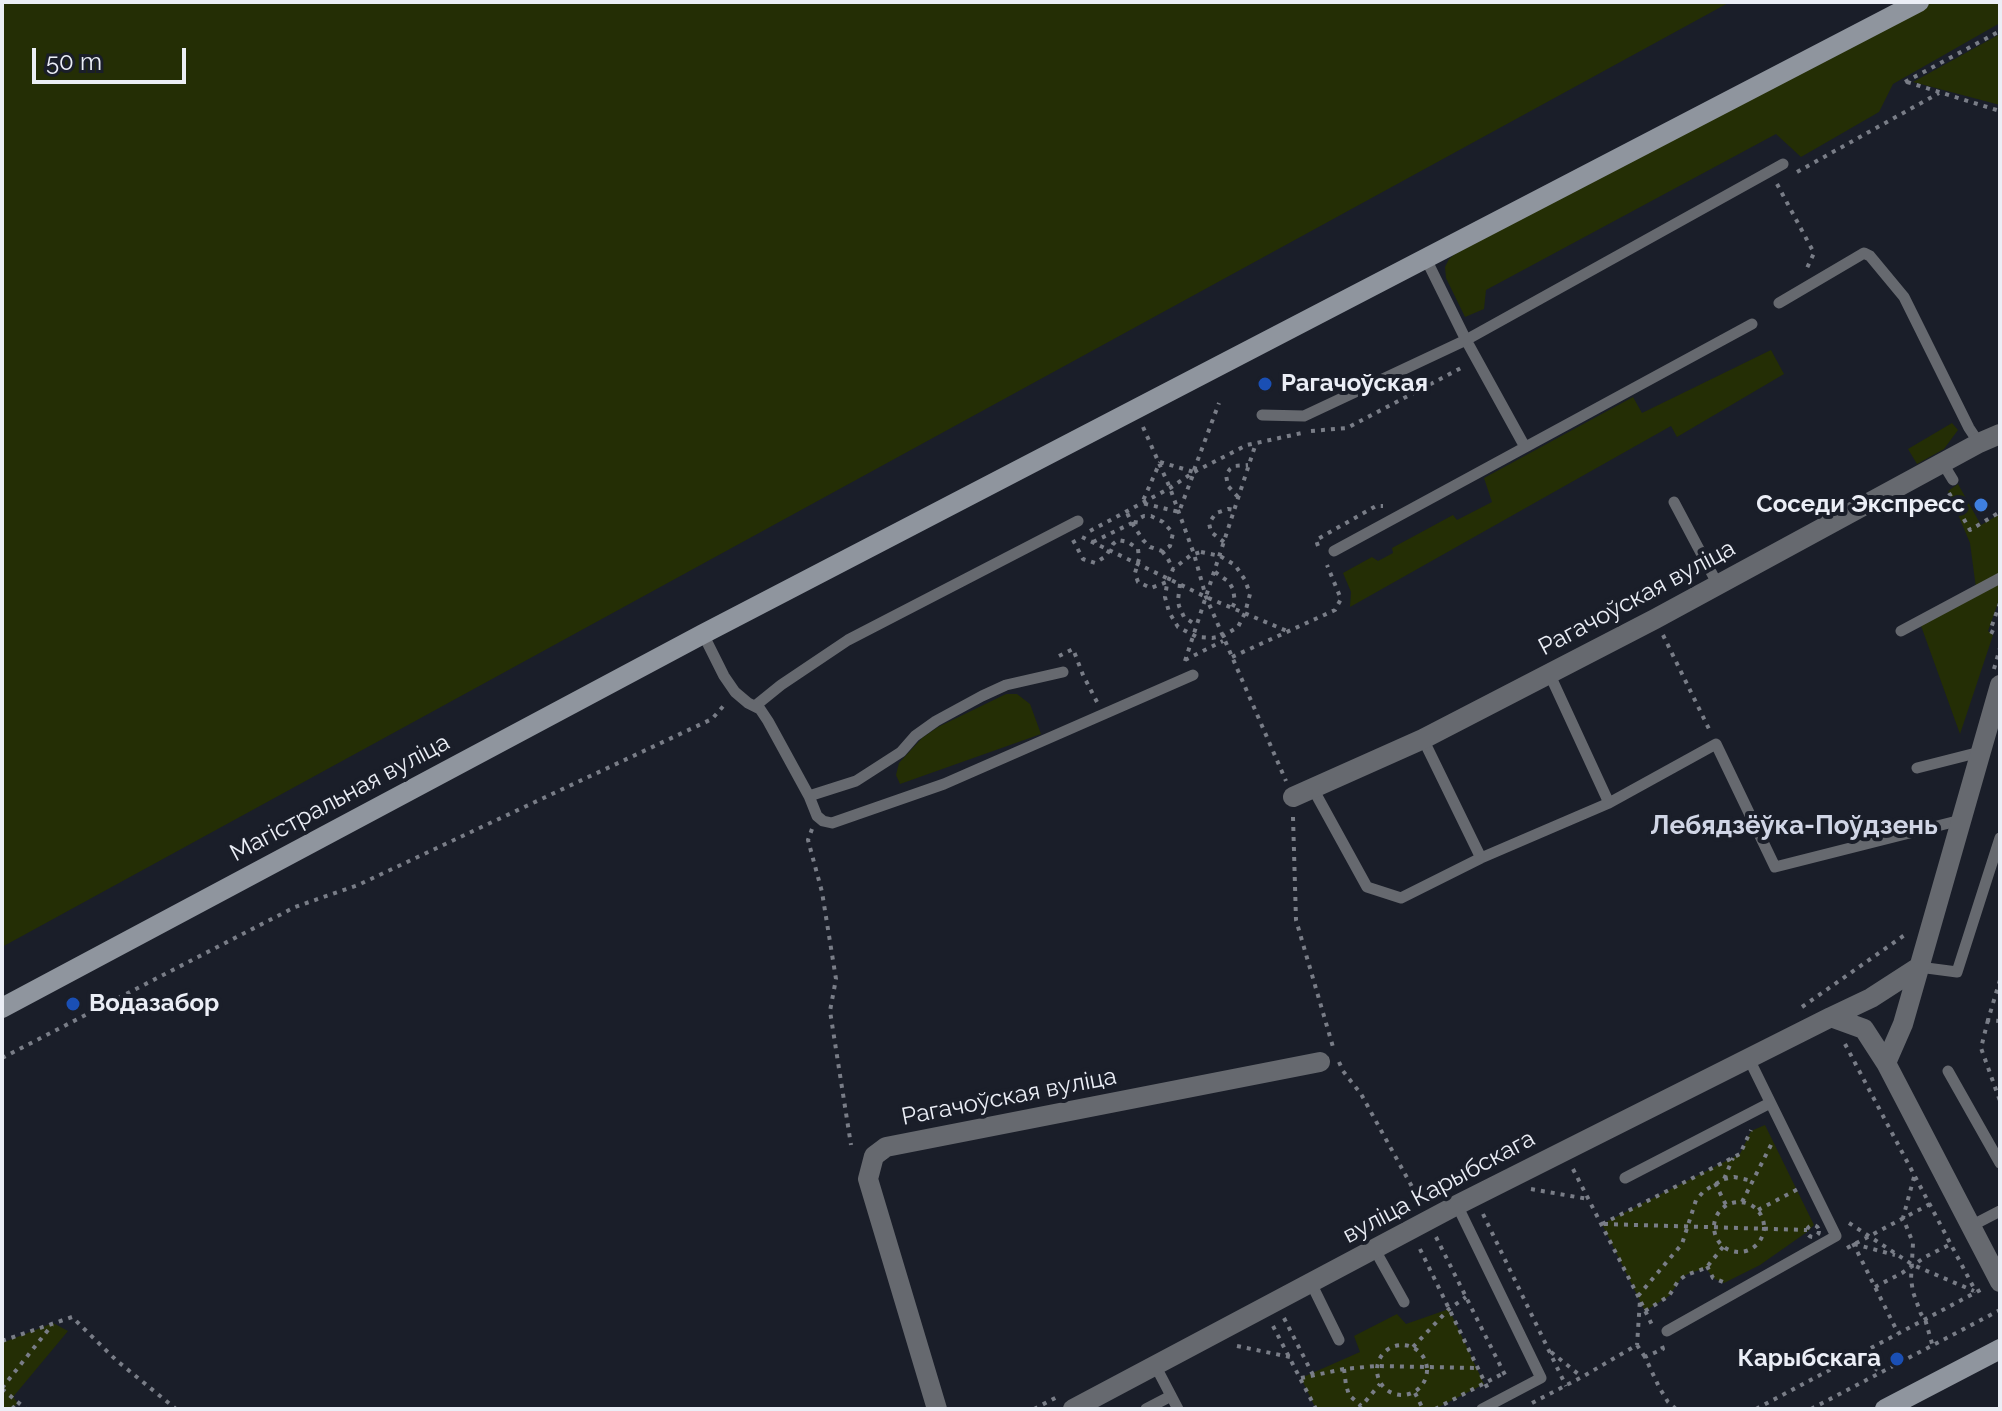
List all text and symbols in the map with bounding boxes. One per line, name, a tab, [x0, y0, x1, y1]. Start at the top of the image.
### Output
scale bar	[36, 32, 190, 82]
text: 50 m	[46, 47, 102, 76]
place label: Рагачоўская	[1281, 370, 1428, 398]
marker: Рагачоўская	[1256, 375, 1274, 393]
place label: Соседи Экспресс	[1756, 491, 1965, 519]
marker: Соседи Экспресс	[1972, 496, 1990, 514]
street label: Рагачоўская вуліца	[1534, 534, 1740, 662]
street label: Магістральная вуліца	[225, 728, 455, 868]
district label: Лебядзёўка-Поўдзень	[1650, 810, 1938, 842]
place label: Водазабор	[89, 990, 219, 1018]
marker: Водазабор	[64, 995, 82, 1013]
street label: Рагачоўская вуліца	[899, 1062, 1119, 1132]
street label: вуліца Карыбскага	[1338, 1124, 1540, 1250]
place label: Карыбскага	[1738, 1345, 1881, 1373]
marker: Карыбскага	[1888, 1350, 1906, 1368]

